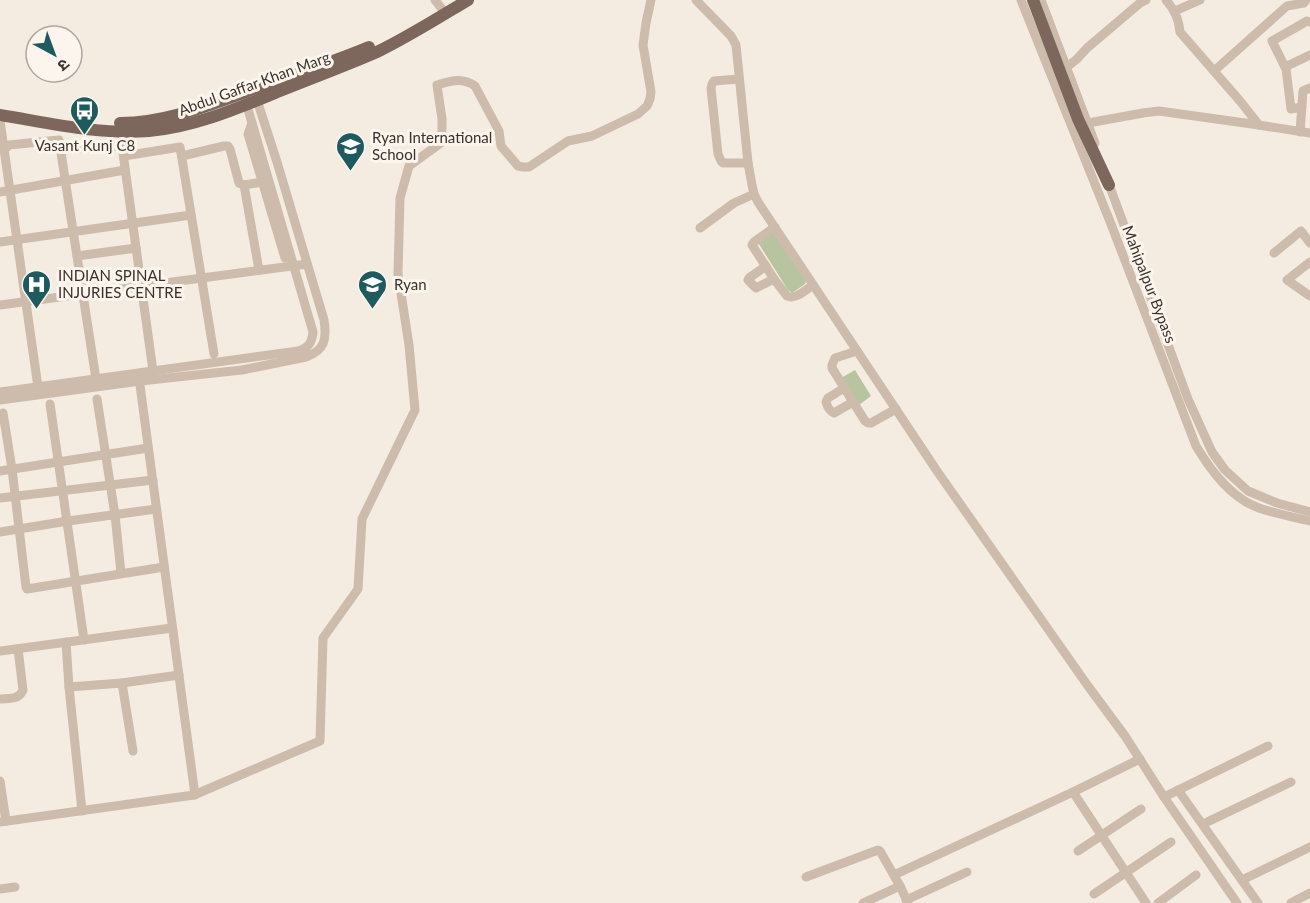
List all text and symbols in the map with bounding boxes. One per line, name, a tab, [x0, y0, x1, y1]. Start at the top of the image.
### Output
north arrow	[24, 24, 84, 84]
street label: Abdul Gaffar Khan Marg	[176, 47, 332, 119]
text: उ	[54, 55, 74, 76]
bus stop icon: Vasant Kunj C8	[69, 94, 101, 136]
place label: Ryan International School	[372, 128, 492, 163]
school or university icon: Ryan International School	[335, 130, 367, 172]
place label: Vasant Kunj C8	[35, 136, 135, 154]
street label: Mahipalpur Bypass	[1119, 223, 1181, 345]
place label: INDIAN SPINAL INJURIES CENTRE	[58, 266, 182, 301]
hospital icon: INDIAN SPINAL INJURIES CENTRE	[21, 268, 53, 310]
school or university icon: Ryan	[357, 268, 389, 310]
place label: Ryan	[394, 275, 427, 293]

